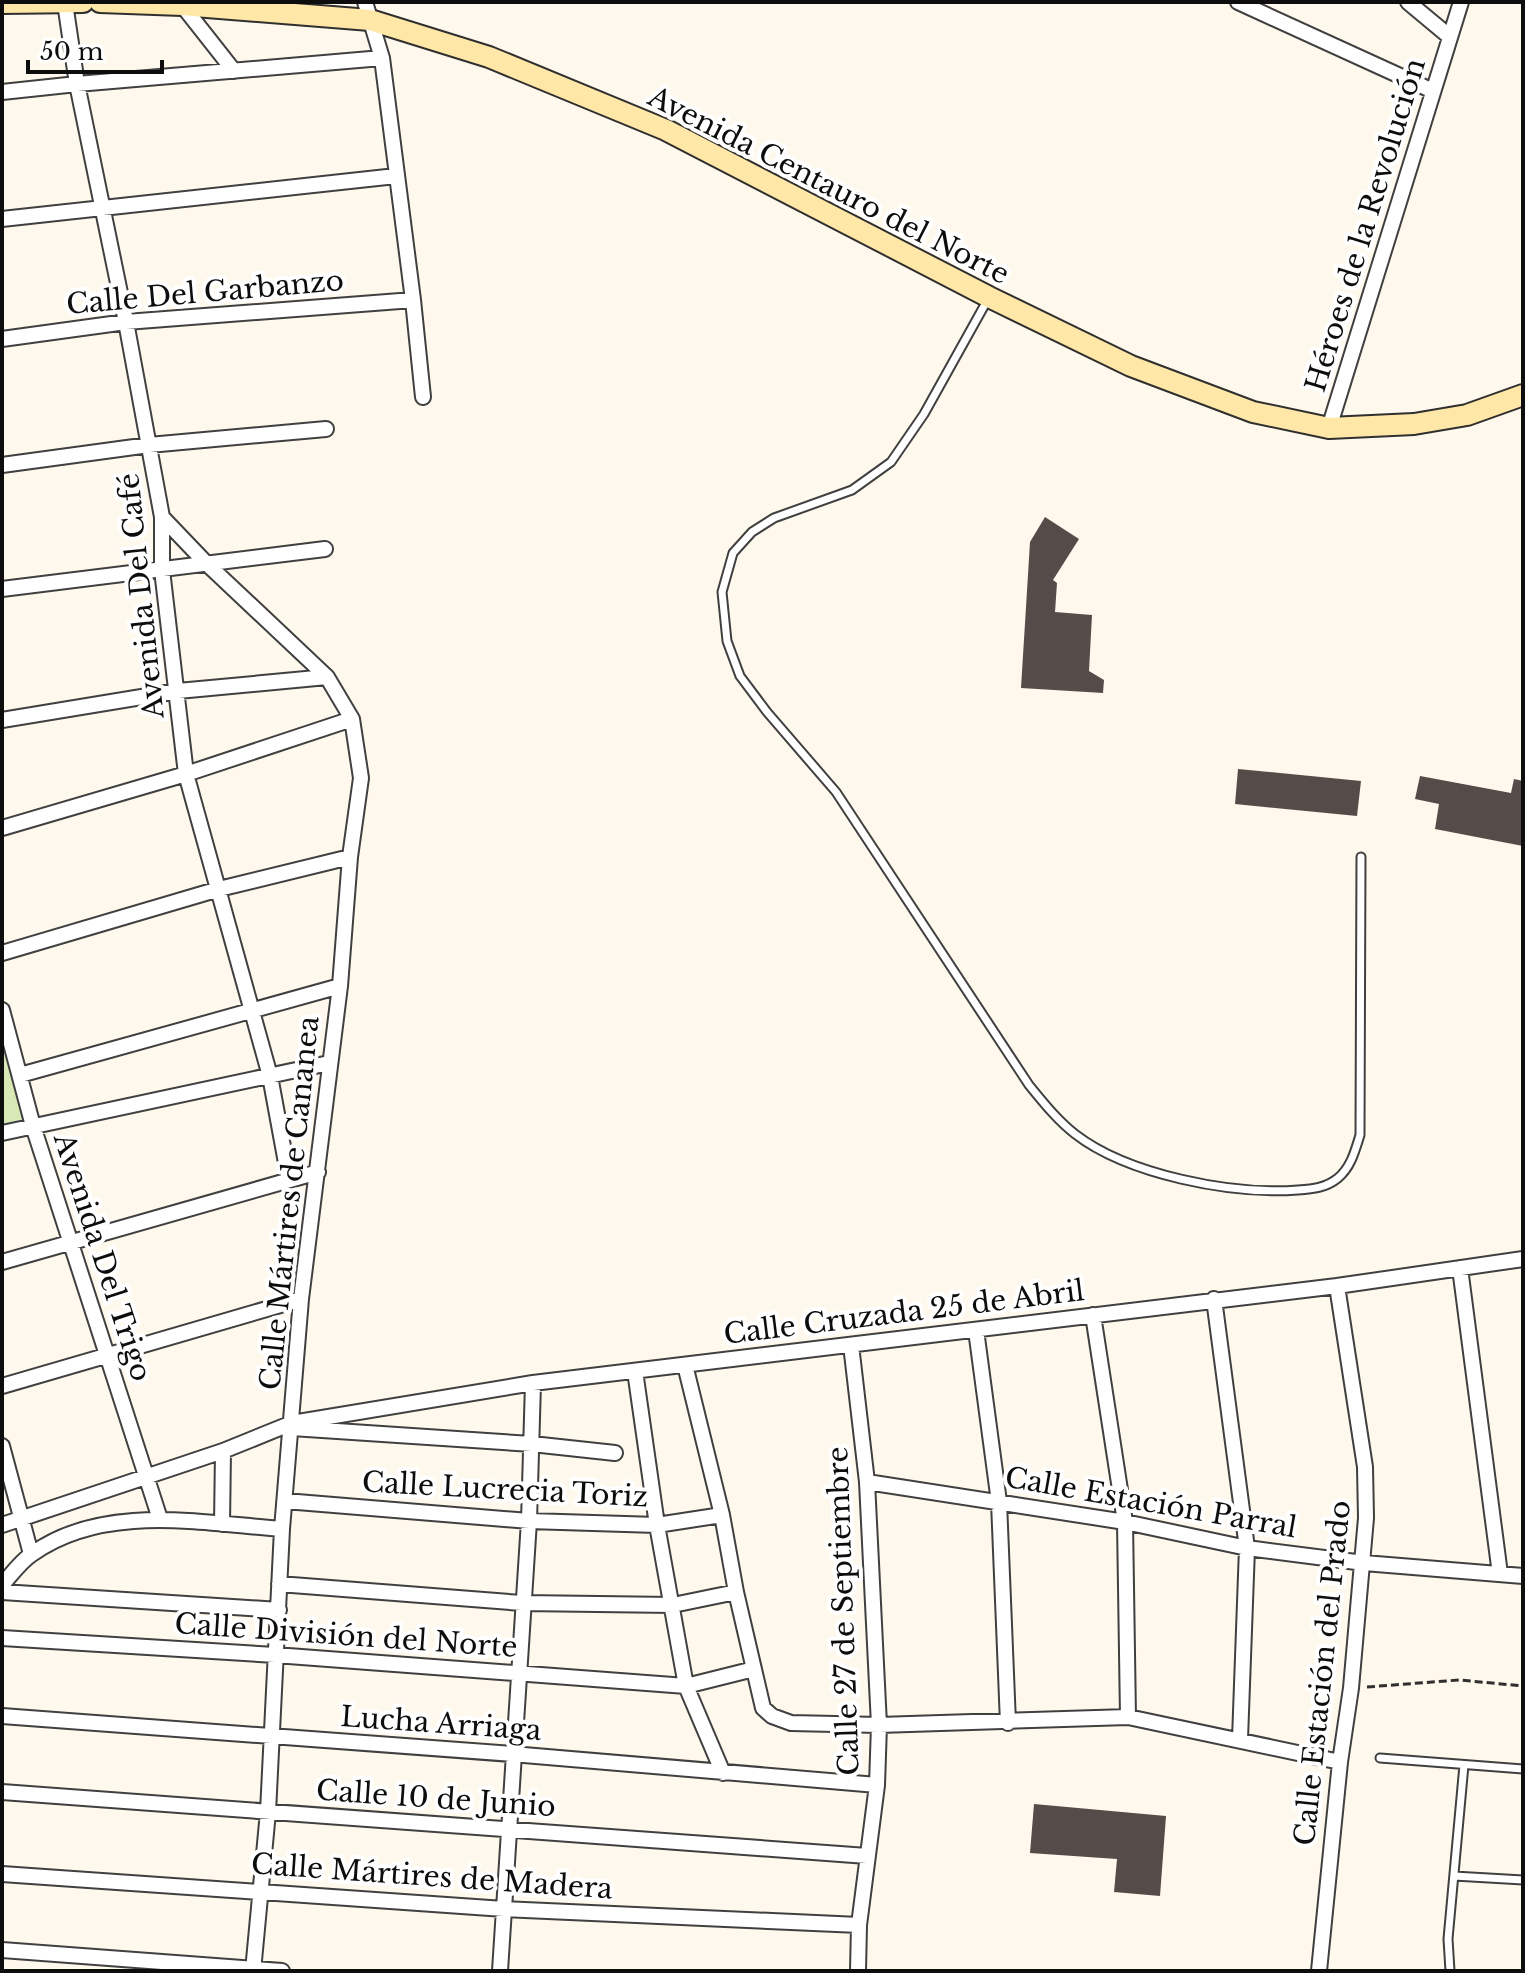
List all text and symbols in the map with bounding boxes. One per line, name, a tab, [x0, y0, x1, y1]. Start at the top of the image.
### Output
scale bar	[28, 24, 162, 74]
text: 50 m	[40, 37, 104, 66]
street label: Héroes de la Revolución	[1298, 54, 1433, 396]
street label: Avenida Centauro del Norte	[642, 79, 1015, 292]
street label: Calle Del Garbanzo	[65, 263, 345, 322]
street label: Avenida Del Café	[111, 471, 172, 721]
street label: Calle Mártires de Cananea	[252, 1014, 327, 1392]
street label: Avenida Del Trigo	[46, 1128, 159, 1386]
street label: Calle Cruzada 25 de Abril	[722, 1273, 1086, 1352]
street label: Calle 27 de Septiembre	[820, 1446, 867, 1776]
street label: Calle Estación Parral	[1002, 1460, 1299, 1545]
street label: Calle Lucrecia Toriz	[361, 1465, 649, 1514]
street label: Calle Estación del Prado	[1287, 1499, 1358, 1847]
street label: Calle División del Norte	[173, 1606, 519, 1665]
street label: Lucha Arriaga	[339, 1699, 543, 1748]
street label: Calle 10 de Junio	[315, 1773, 557, 1824]
street label: Calle Mártires de Madera	[250, 1846, 614, 1907]

